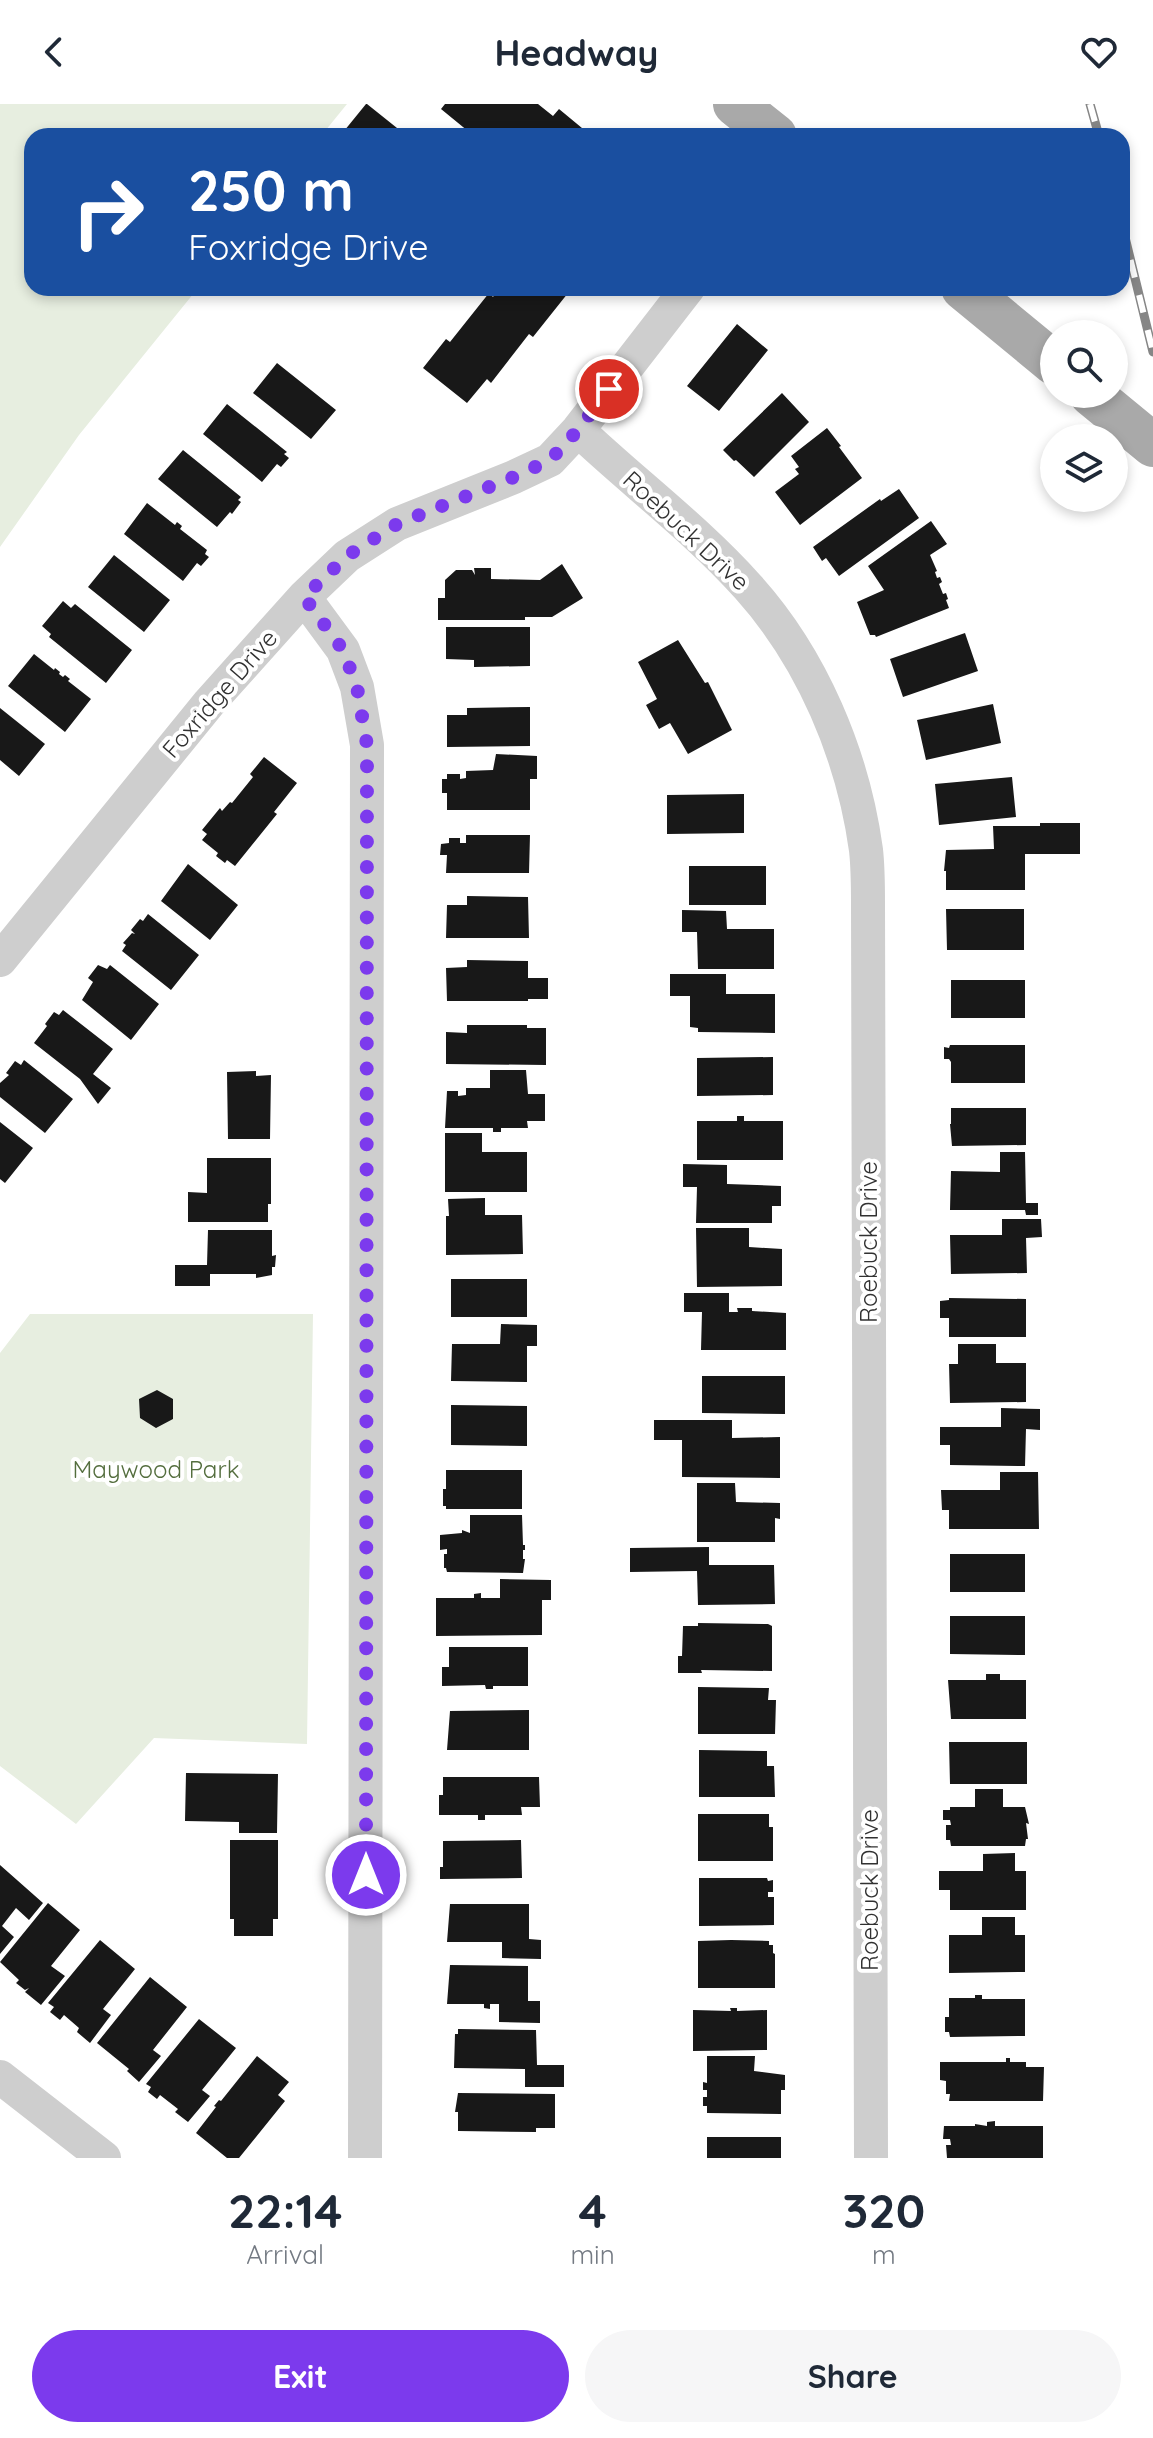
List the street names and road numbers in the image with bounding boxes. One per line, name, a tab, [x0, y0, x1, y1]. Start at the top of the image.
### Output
street label: Roebuck Drive	[617, 464, 756, 596]
street label: Foxridge Drive	[155, 623, 283, 764]
street label: Roebuck Drive	[853, 1161, 883, 1323]
street label: Roebuck Drive	[854, 1809, 884, 1971]

